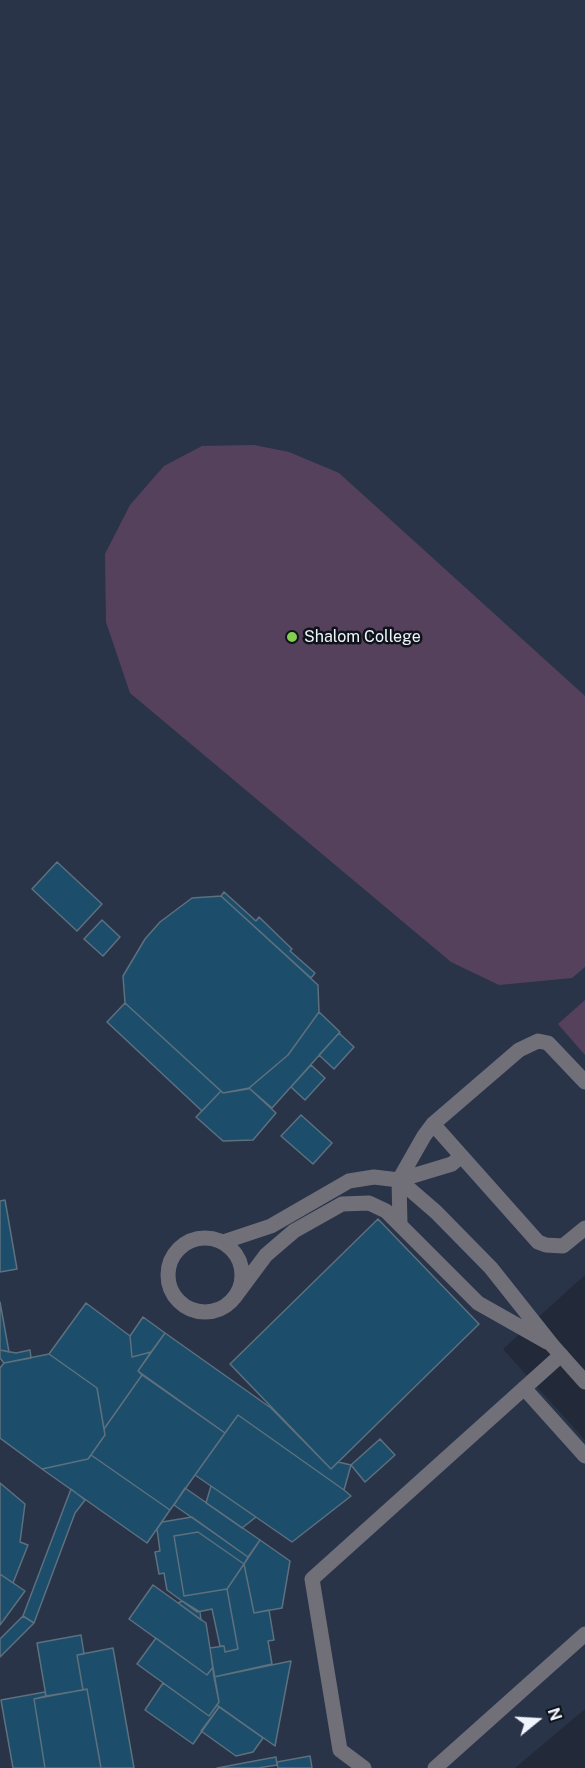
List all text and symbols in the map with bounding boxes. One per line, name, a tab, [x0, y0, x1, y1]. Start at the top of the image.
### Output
place label: Shalom College	[304, 627, 421, 647]
marker: Shalom College	[285, 630, 299, 644]
north arrow	[507, 1690, 567, 1750]
text: N	[544, 1705, 566, 1723]

